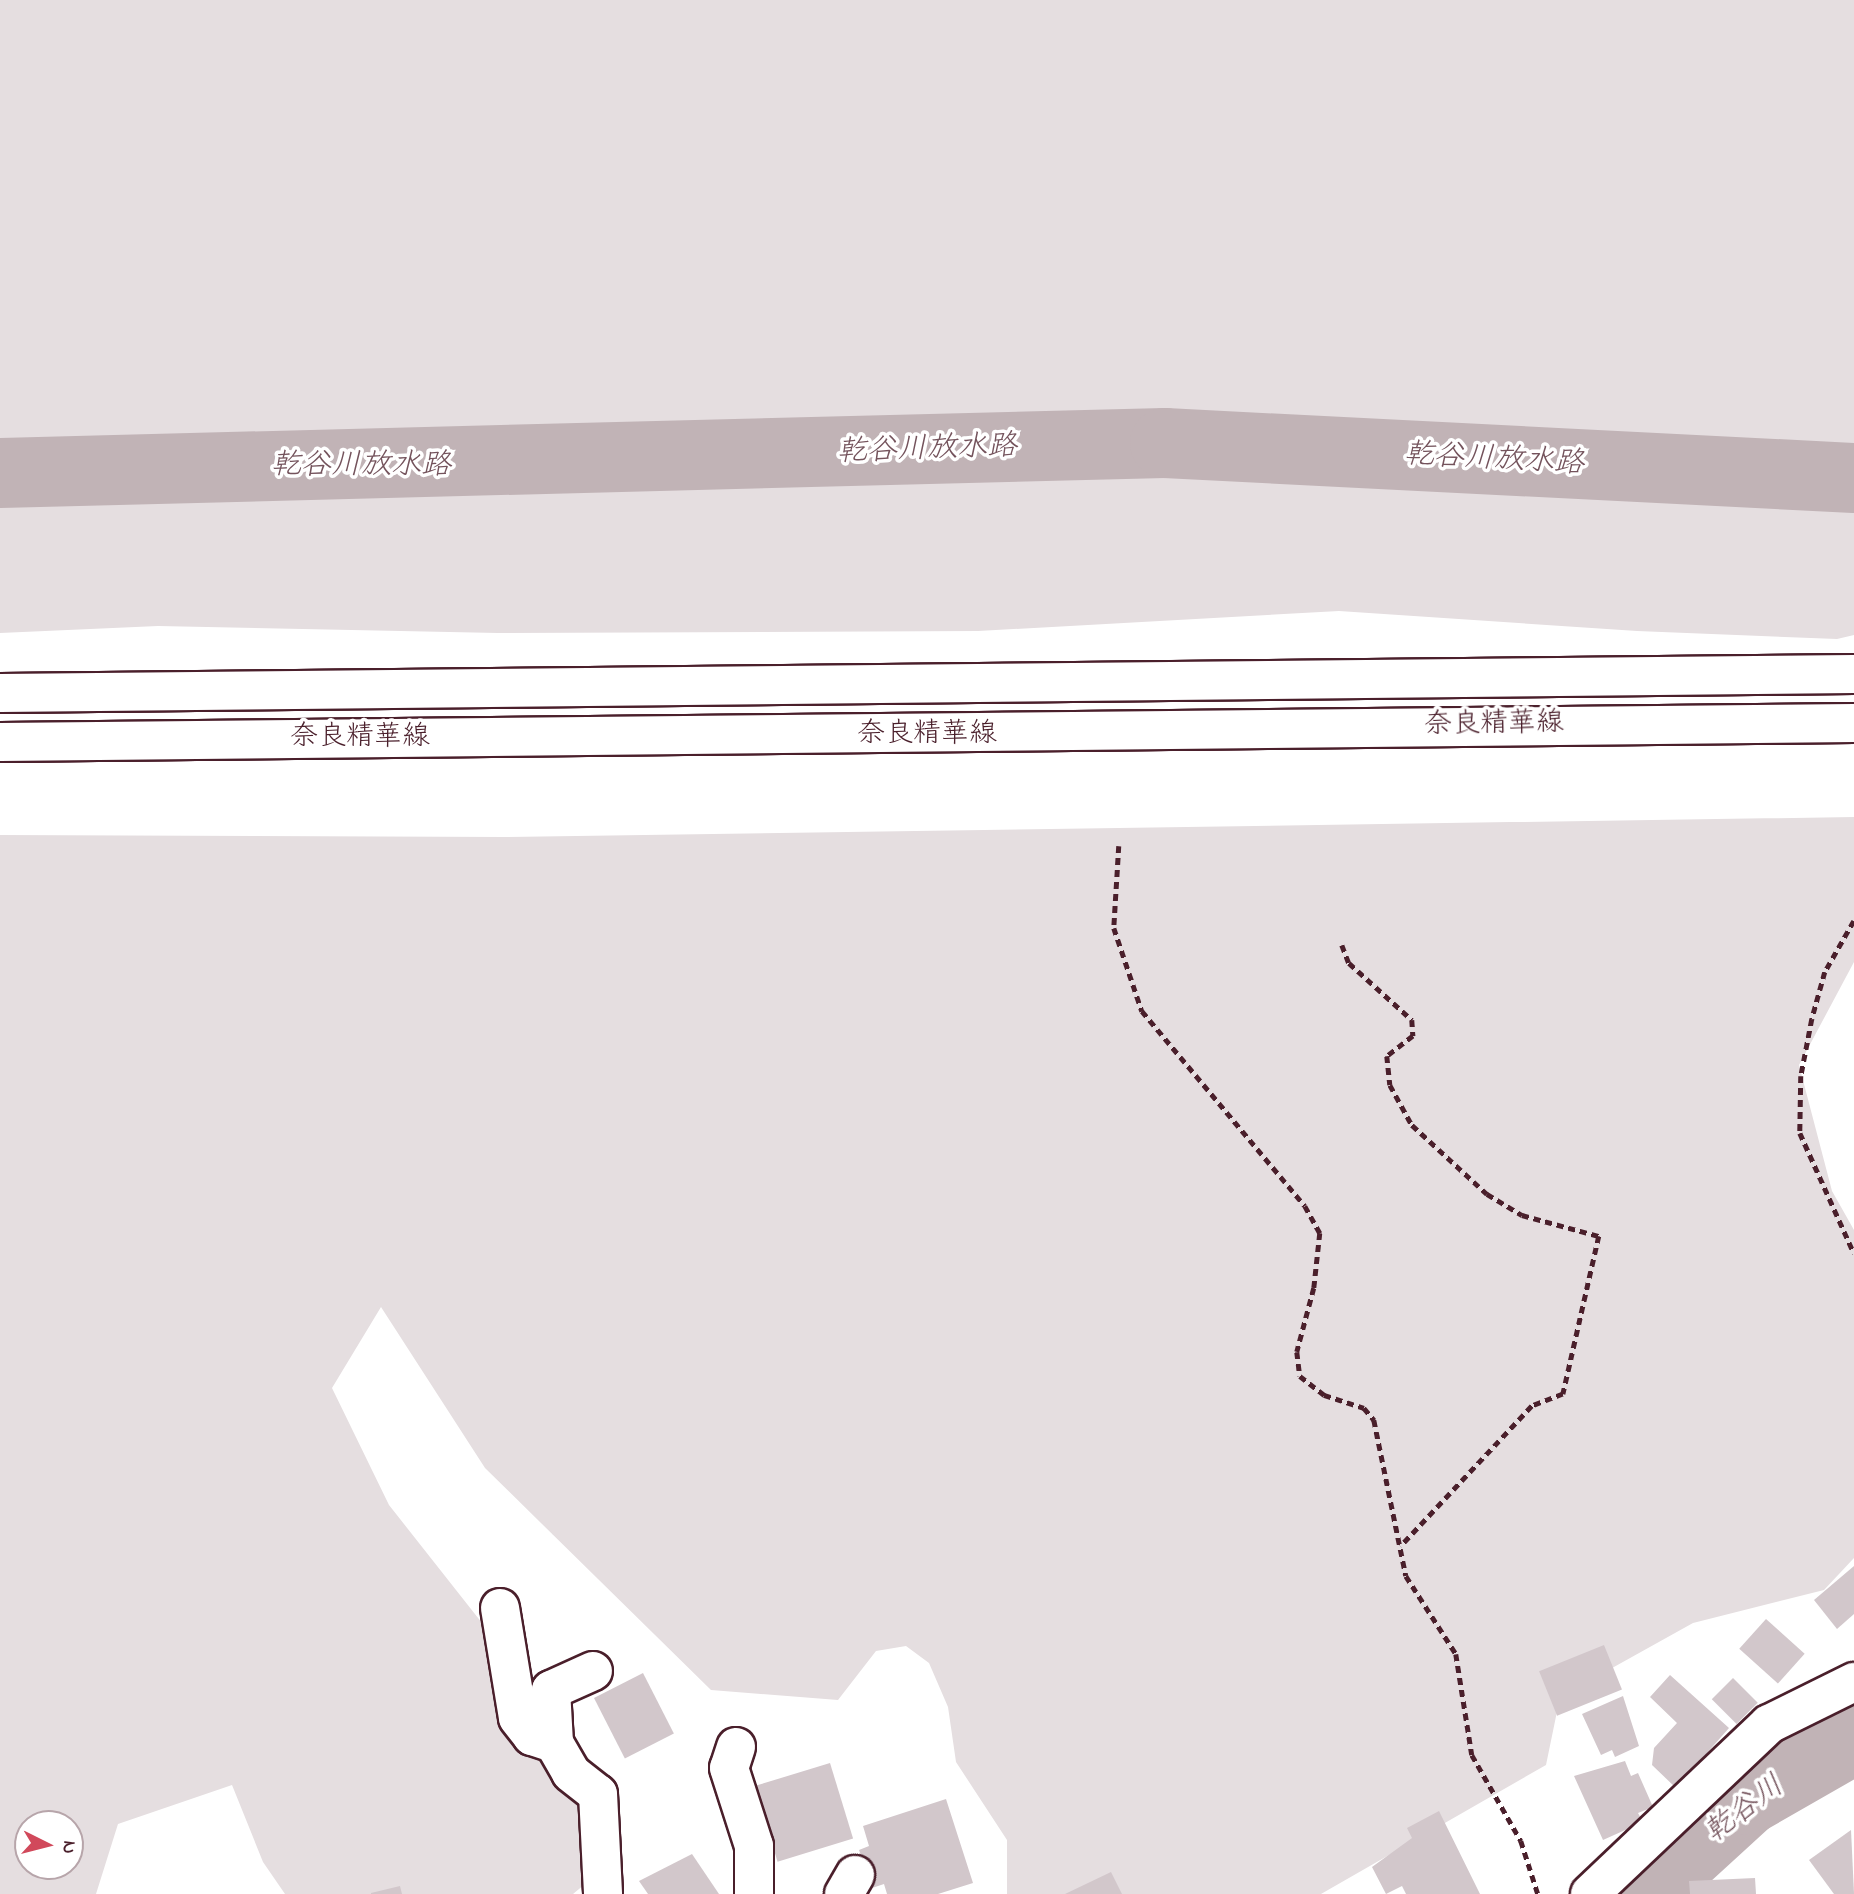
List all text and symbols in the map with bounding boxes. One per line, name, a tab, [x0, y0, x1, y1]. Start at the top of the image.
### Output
water label: 乾谷川放水路	[836, 429, 1018, 471]
water label: 乾谷川放水路	[1403, 437, 1585, 483]
water label: 乾谷川放水路	[271, 448, 451, 484]
street label: 奈良精華線	[1424, 707, 1564, 743]
street label: 奈良精華線	[857, 718, 997, 752]
street label: 奈良精華線	[290, 721, 430, 755]
water label: 乾谷川	[1698, 1769, 1792, 1851]
north arrow	[14, 1810, 84, 1880]
text: N	[54, 1839, 82, 1855]

